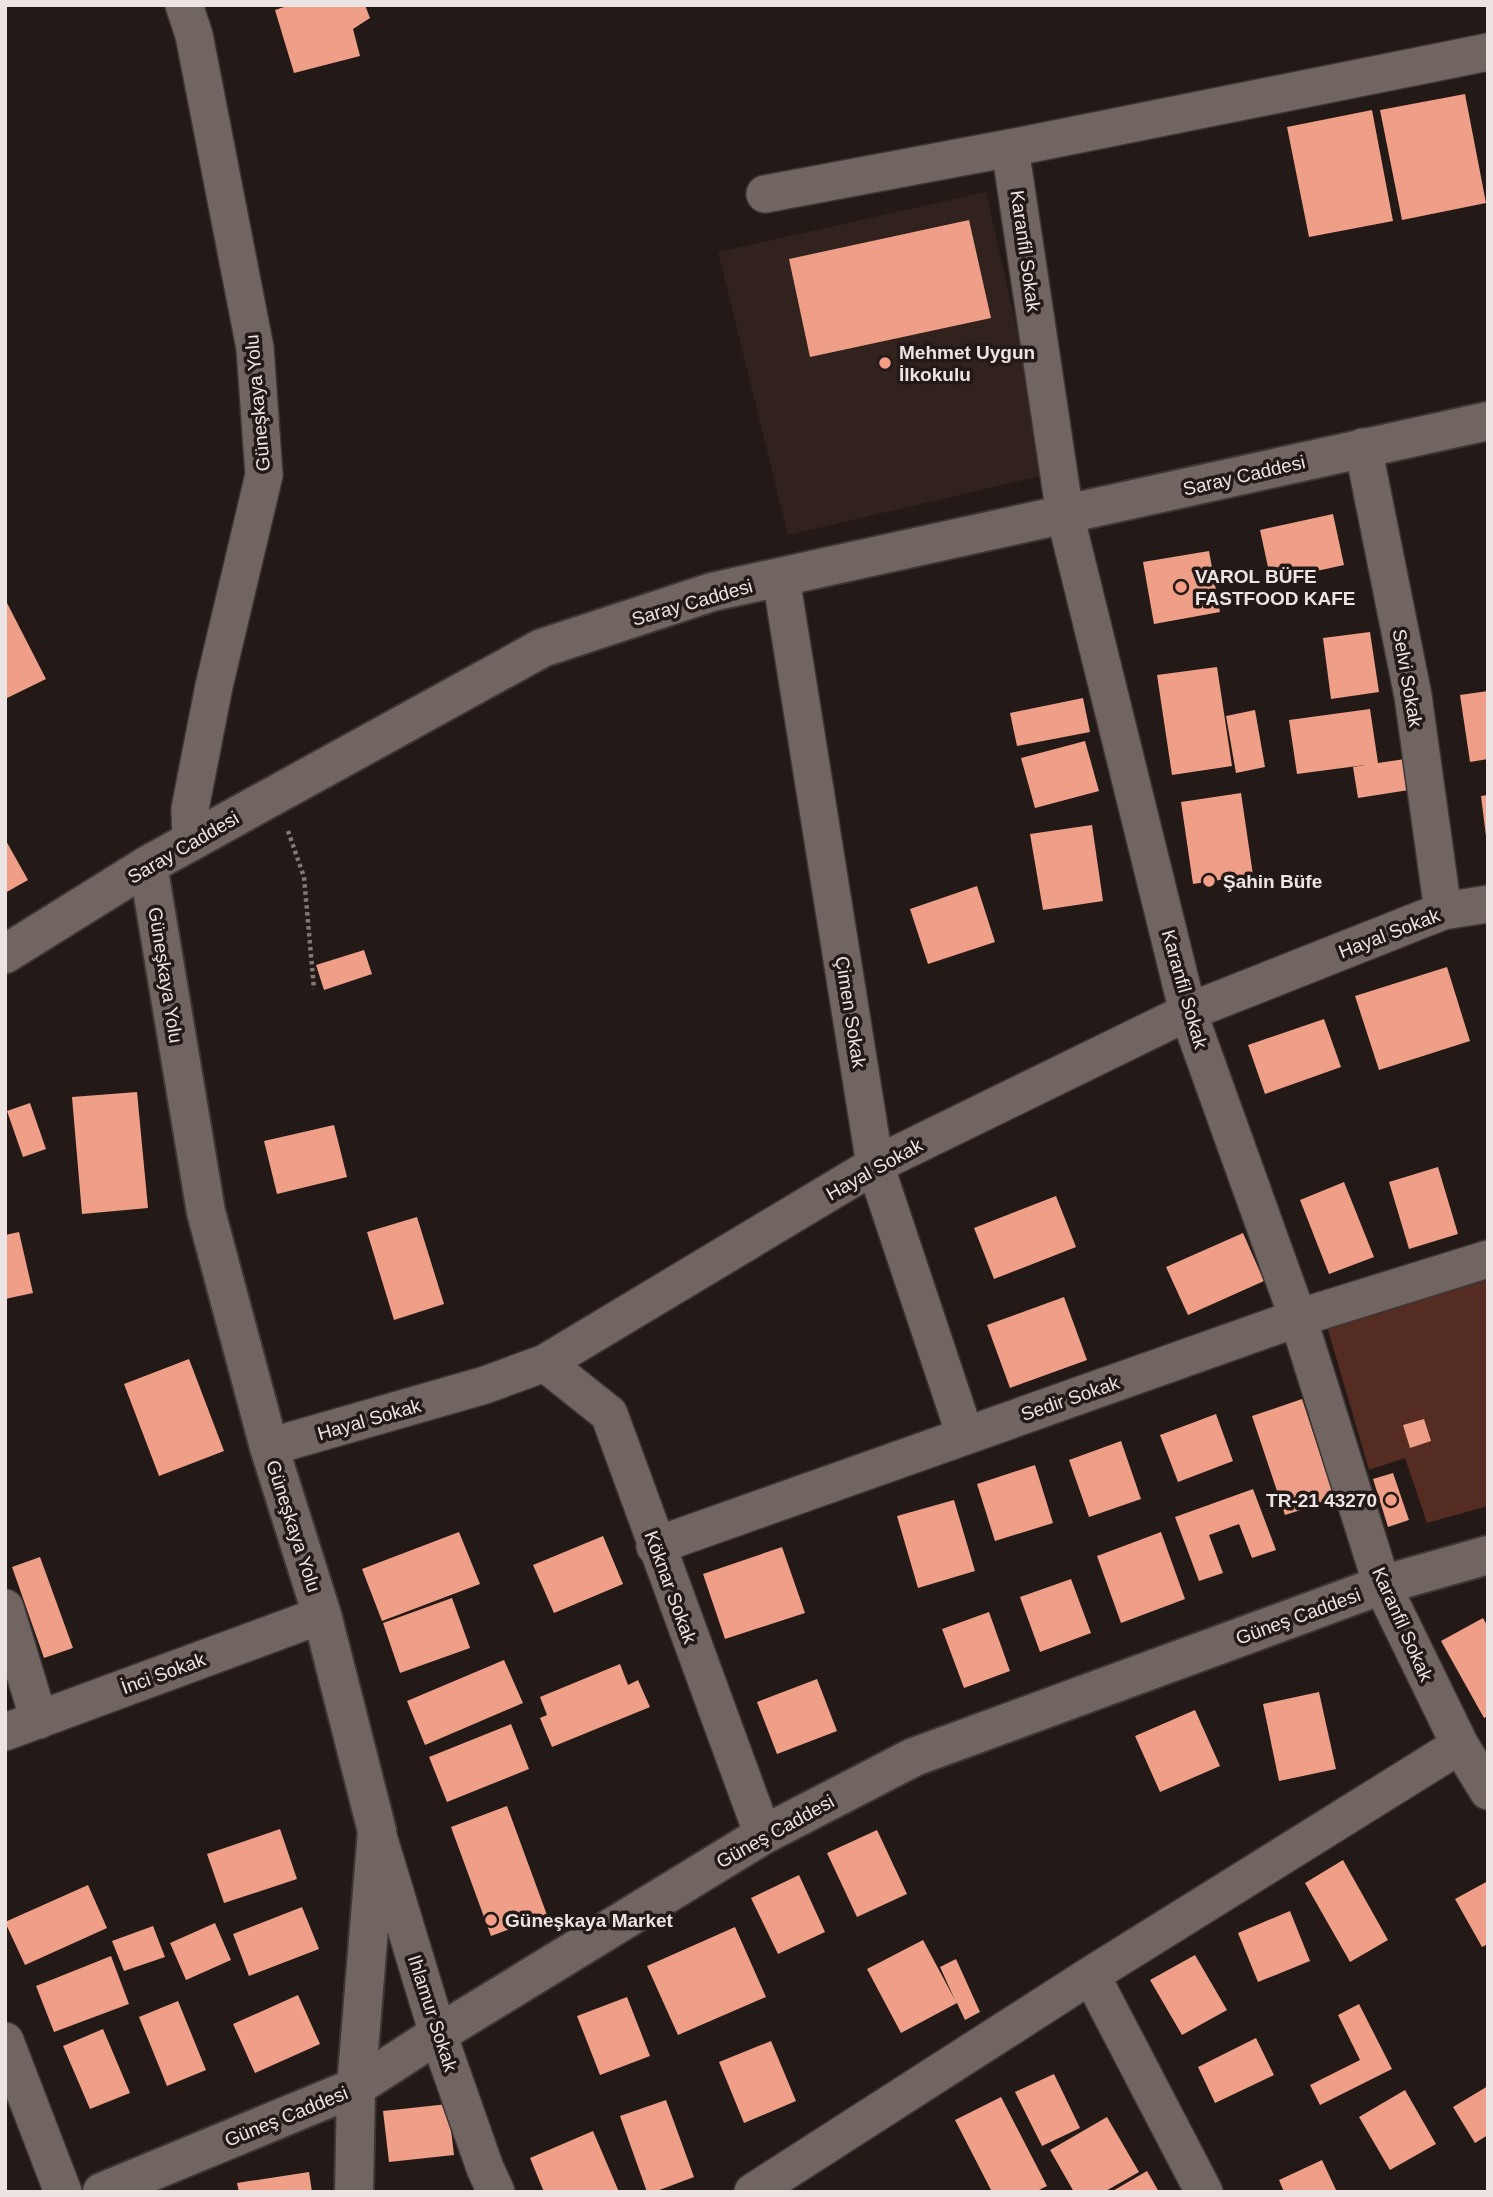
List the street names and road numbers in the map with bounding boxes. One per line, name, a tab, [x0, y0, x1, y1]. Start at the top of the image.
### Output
street label: Karanfil Sokak	[1007, 189, 1044, 314]
street label: Güneşkaya Yolu	[241, 334, 274, 472]
street label: Saray Caddesi	[1181, 451, 1307, 500]
street label: Saray Caddesi	[629, 575, 755, 630]
street label: Selvi Sokak	[1389, 627, 1427, 729]
street label: Saray Caddesi	[124, 807, 242, 888]
street label: Hayal Sokak	[1336, 904, 1443, 962]
street label: Güneşkaya Yolu	[144, 906, 187, 1045]
street label: Karanfil Sokak	[1158, 927, 1212, 1051]
street label: Çimen Sokak	[831, 955, 870, 1070]
street label: Hayal Sokak	[823, 1134, 926, 1204]
street label: Sedir Sokak	[1018, 1372, 1122, 1425]
street label: Hayal Sokak	[315, 1395, 424, 1444]
street label: Güneşkaya Yolu	[262, 1458, 325, 1595]
street label: Köknar Sokak	[640, 1528, 701, 1647]
street label: Karanfil Sokak	[1368, 1564, 1437, 1685]
street label: Güneş Caddesi	[1233, 1584, 1363, 1649]
street label: İnci Sokak	[118, 1648, 208, 1698]
street label: Güneş Caddesi	[713, 1791, 838, 1872]
street label: Ihlamur Sokak	[404, 1952, 461, 2075]
street label: Güneş Caddesi	[222, 2082, 351, 2151]

